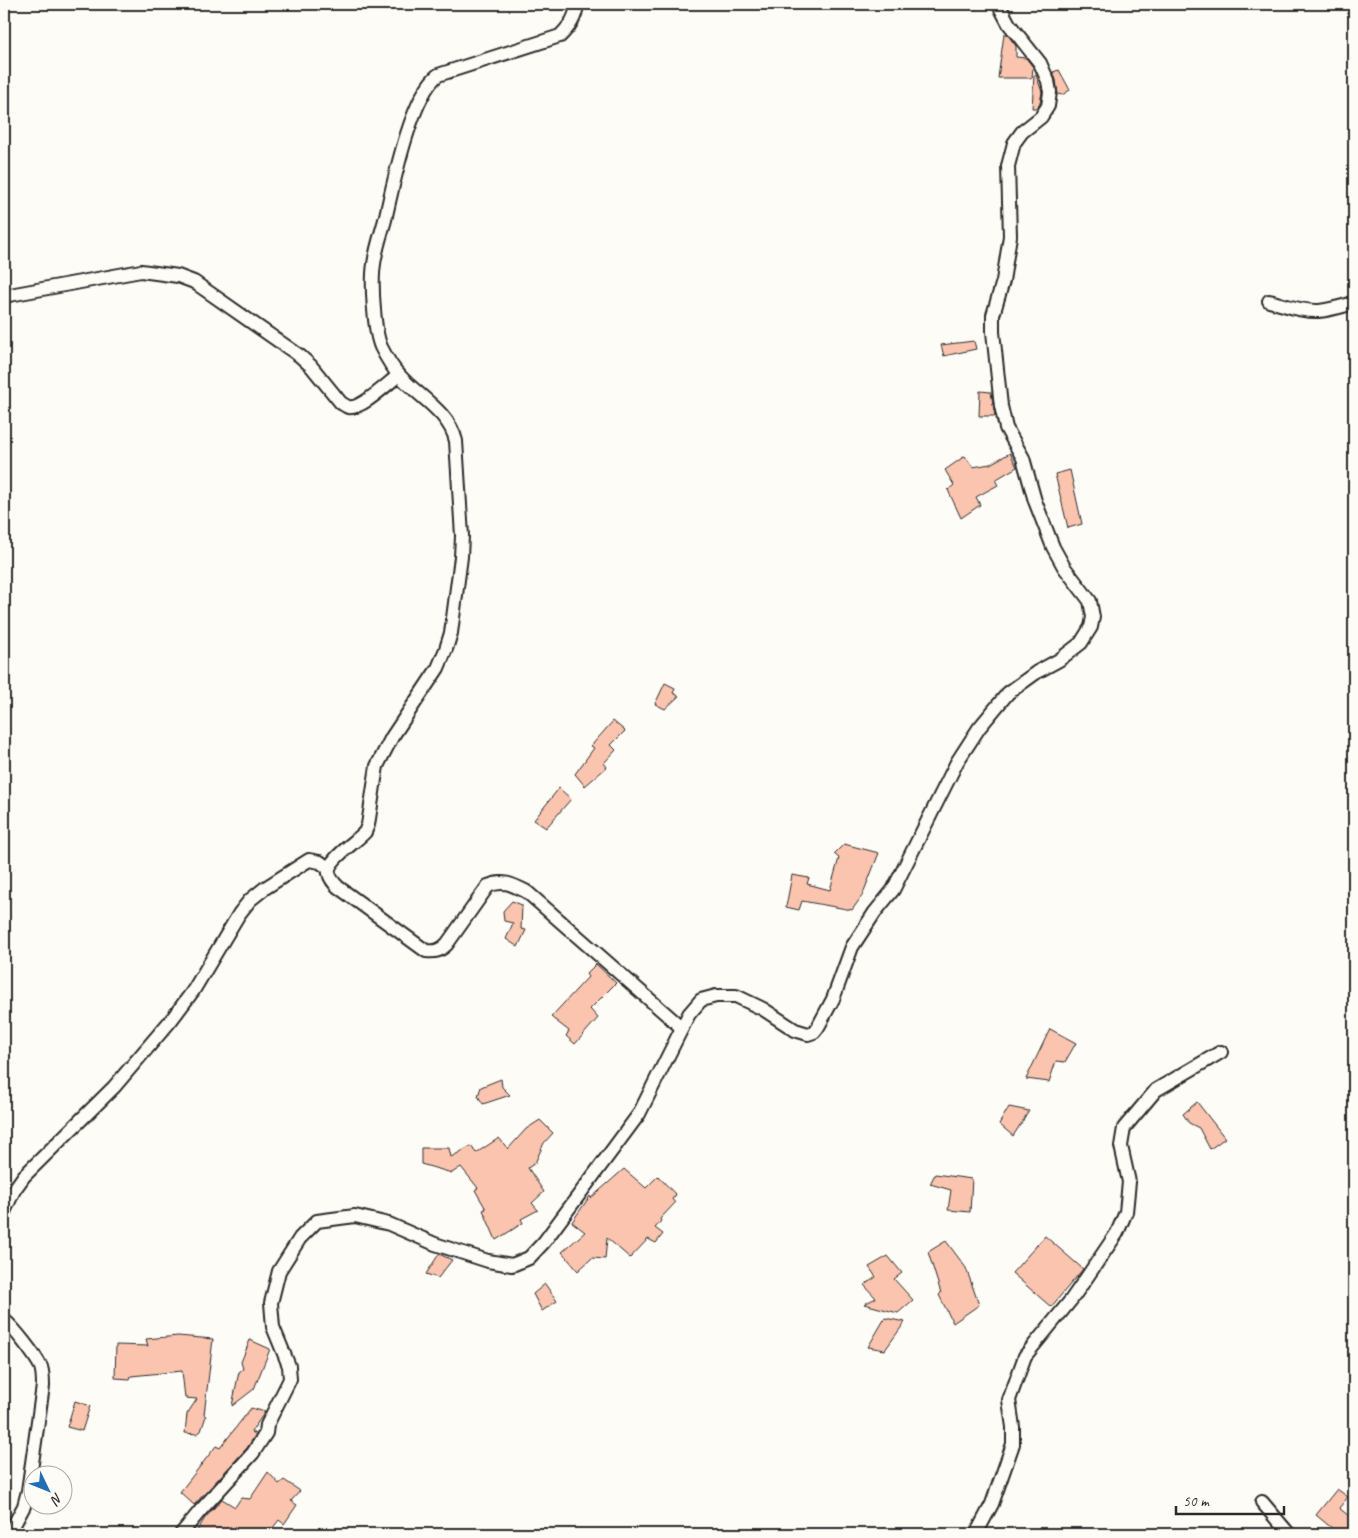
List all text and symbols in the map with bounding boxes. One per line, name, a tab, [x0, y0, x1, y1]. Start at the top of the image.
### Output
north arrow	[22, 1466, 72, 1516]
scale bar	[1176, 1483, 1283, 1515]
text: N	[46, 1490, 66, 1509]
text: 50 m	[1183, 1492, 1210, 1511]

